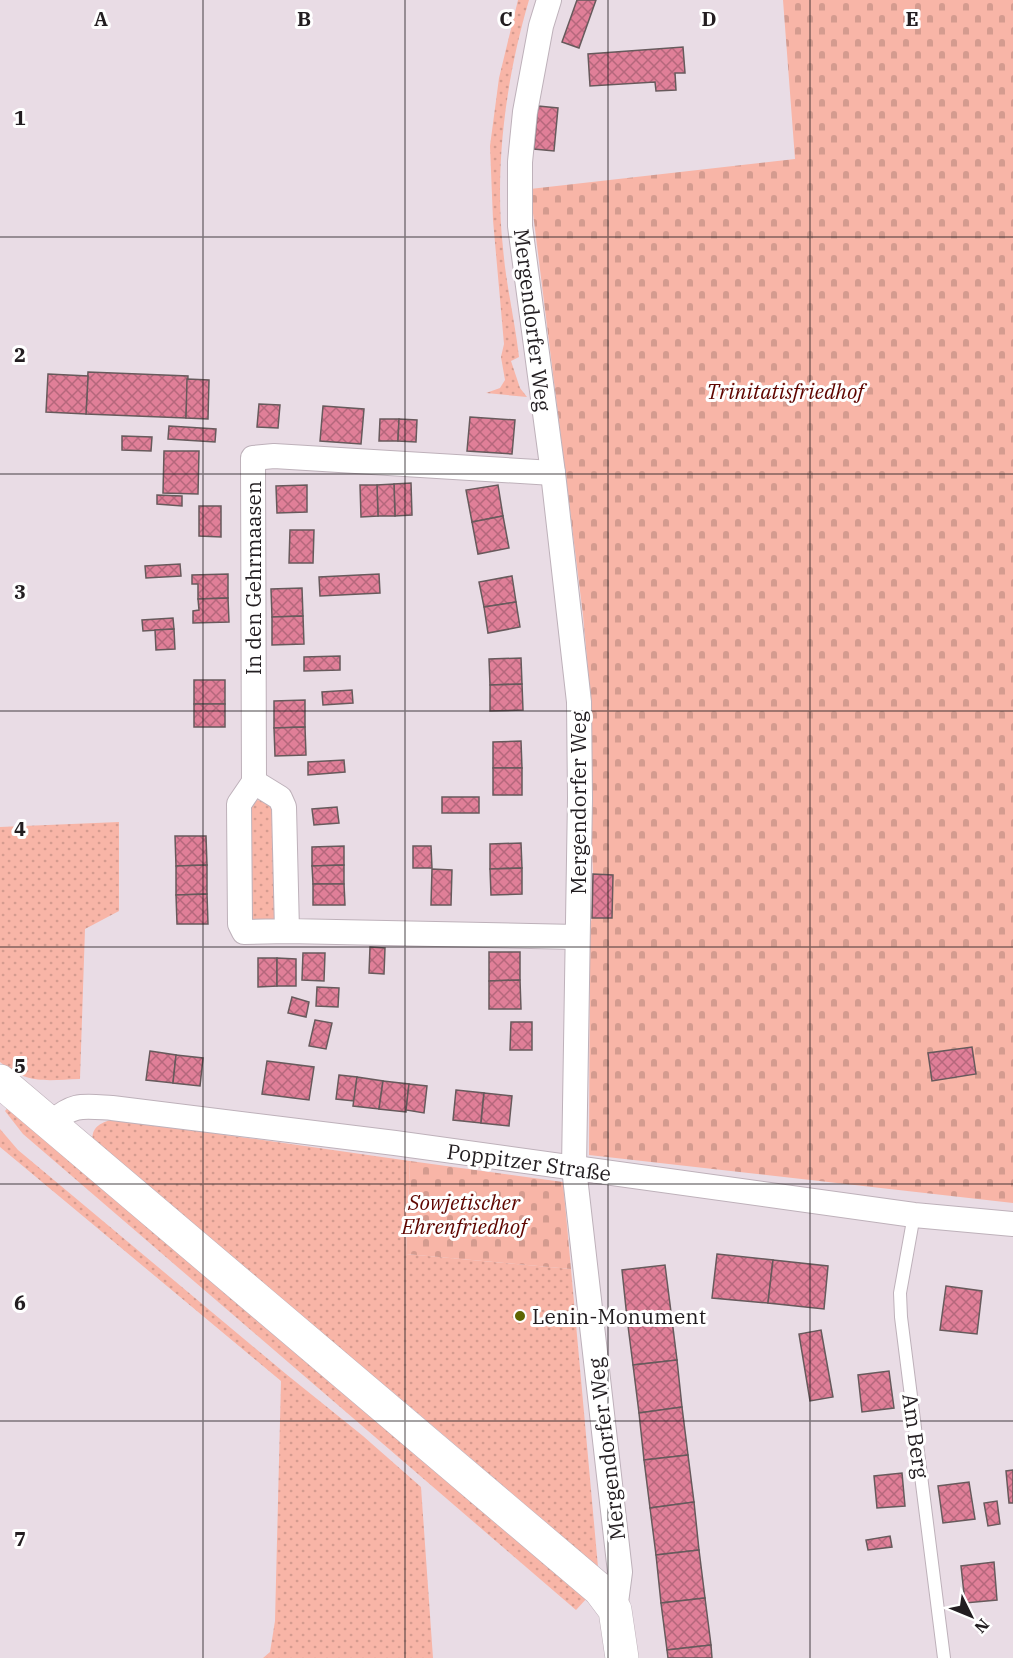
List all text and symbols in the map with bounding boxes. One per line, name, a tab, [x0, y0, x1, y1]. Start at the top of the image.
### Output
text: A	[94, 5, 108, 32]
text: B	[297, 5, 311, 32]
text: C	[499, 5, 513, 32]
text: D	[701, 5, 717, 32]
text: E	[905, 5, 919, 32]
text: 1	[14, 104, 26, 131]
street label: Mergendorfer Weg	[508, 227, 558, 413]
text: 2	[14, 341, 26, 368]
park label: Trinitatisfriedhof	[707, 377, 867, 405]
street label: In den Gehrmaasen	[239, 481, 267, 675]
text: 3	[14, 578, 26, 605]
street label: Mergendorfer Weg	[564, 711, 592, 895]
text: 4	[14, 815, 26, 842]
text: 5	[14, 1052, 26, 1079]
street label: Poppitzer Straße	[445, 1137, 613, 1187]
park label: Sowjetischer Ehrenfriedhof	[401, 1188, 530, 1240]
text: 6	[14, 1289, 26, 1316]
place label: Lenin-Monument	[532, 1302, 706, 1330]
marker: Lenin-Monument	[513, 1309, 527, 1323]
street label: Mergendorfer Weg	[581, 1356, 631, 1542]
street label: Am Berg	[896, 1392, 936, 1481]
text: 7	[14, 1525, 26, 1552]
north arrow	[941, 1586, 1001, 1646]
text: N	[970, 1615, 994, 1638]

